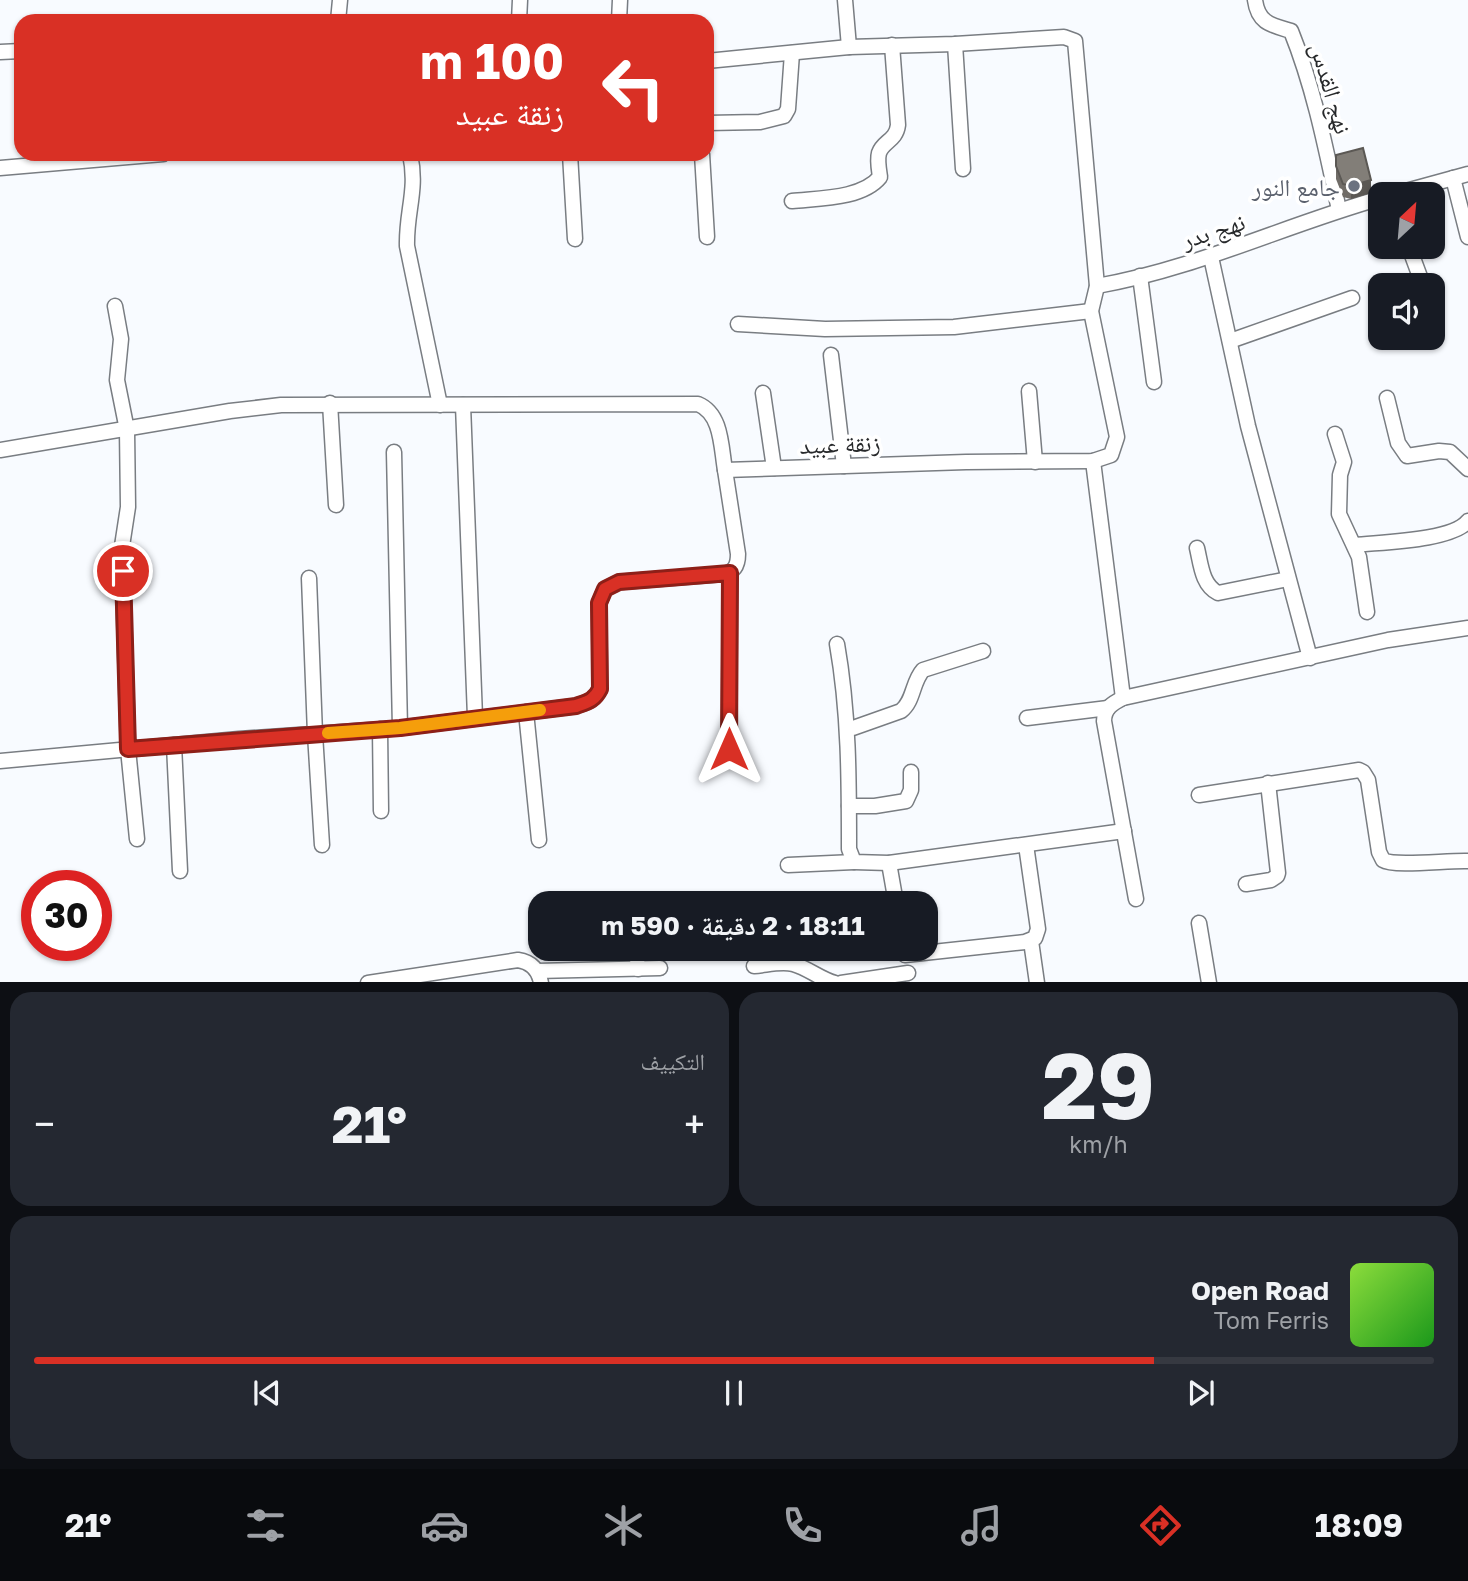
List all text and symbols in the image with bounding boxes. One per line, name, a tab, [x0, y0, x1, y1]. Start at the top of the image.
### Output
text: 100 m	[420, 31, 564, 90]
street label: نهج القدس	[1303, 39, 1359, 137]
icon: left	[588, 42, 679, 133]
text: زنقة عبيد	[456, 94, 564, 132]
place label: جامع النور	[1251, 172, 1340, 203]
marker: جامع النور	[1346, 178, 1362, 194]
north arrow	[1368, 182, 1446, 259]
map controls	[1368, 182, 1445, 350]
street label: نهج بدر	[1177, 206, 1249, 256]
button: sound	[1368, 273, 1445, 350]
street label: زنقة عبيد	[799, 427, 881, 460]
pin	[93, 541, 153, 601]
icon: arrive	[104, 552, 142, 590]
position arrow	[692, 712, 766, 786]
speed limit sign: 30	[21, 870, 112, 961]
text: 18:11 · 2 دقيقة · 590 m	[601, 910, 865, 941]
text: 29	[1042, 1030, 1155, 1139]
text: التكييف	[640, 1047, 705, 1075]
text: 21°	[332, 1092, 407, 1154]
text: −	[34, 1101, 55, 1146]
text: +	[684, 1101, 705, 1146]
text: km/h	[1069, 1130, 1128, 1158]
text: Open Road	[1191, 1275, 1329, 1306]
text: Tom Ferris	[1214, 1306, 1329, 1334]
icon: previous	[248, 1374, 286, 1412]
icon: pause	[715, 1374, 753, 1412]
icon: next	[1182, 1374, 1220, 1412]
icon: filters	[241, 1501, 290, 1550]
icon: car	[420, 1501, 469, 1550]
icon: climate	[599, 1501, 648, 1550]
icon: phone	[778, 1501, 827, 1550]
icon: music	[957, 1501, 1006, 1550]
icon: directions	[1136, 1501, 1185, 1550]
text: 21°	[65, 1506, 111, 1544]
text: 18:09	[1315, 1506, 1403, 1544]

